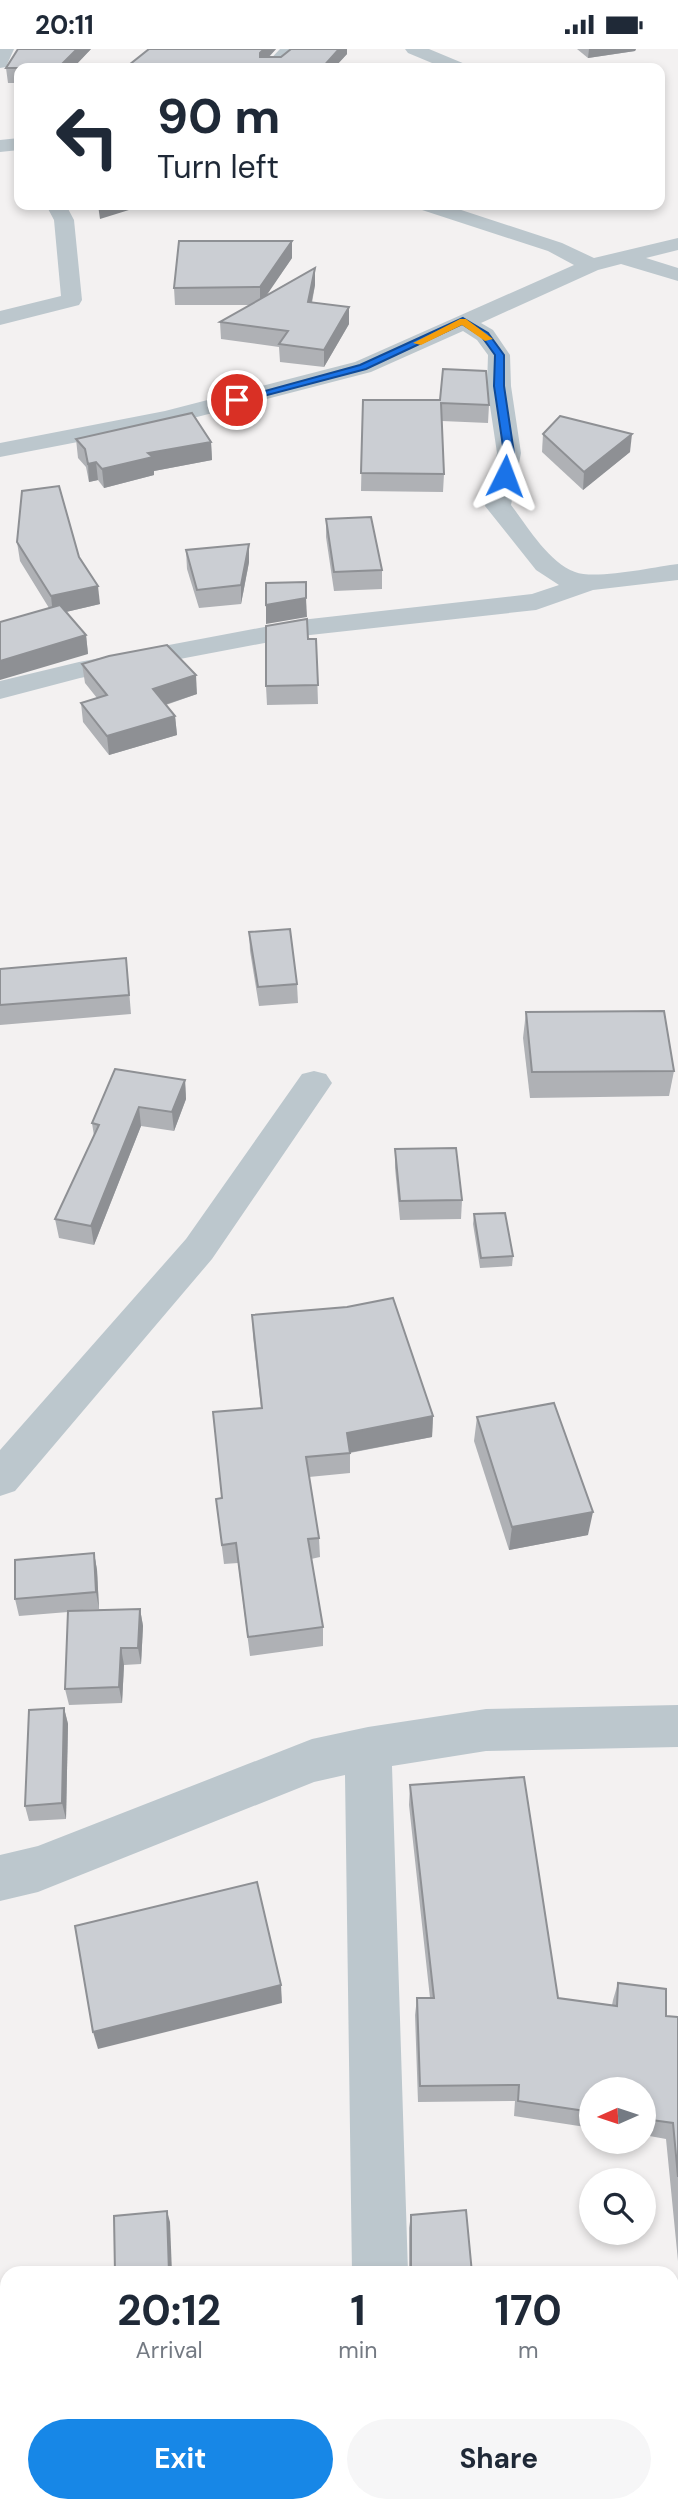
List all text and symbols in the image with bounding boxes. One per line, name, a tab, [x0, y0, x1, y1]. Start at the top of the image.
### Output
text: 20:11	[35, 8, 94, 42]
text: 90 m	[157, 84, 280, 148]
icon: left	[42, 91, 133, 182]
text: Turn left	[157, 146, 279, 188]
pin	[207, 370, 267, 430]
icon: arrive	[218, 381, 256, 419]
position arrow	[468, 439, 542, 513]
north arrow	[579, 2077, 656, 2154]
map controls	[579, 2077, 656, 2245]
button: search	[579, 2168, 656, 2245]
text: 20:12	[117, 2283, 221, 2338]
text: 1	[350, 2283, 365, 2338]
text: 170	[495, 2283, 562, 2338]
text: Arrival	[136, 2335, 203, 2365]
text: min	[338, 2335, 377, 2365]
text: m	[518, 2335, 538, 2365]
button: Exit	[28, 2419, 333, 2499]
button: Share	[347, 2419, 651, 2499]

